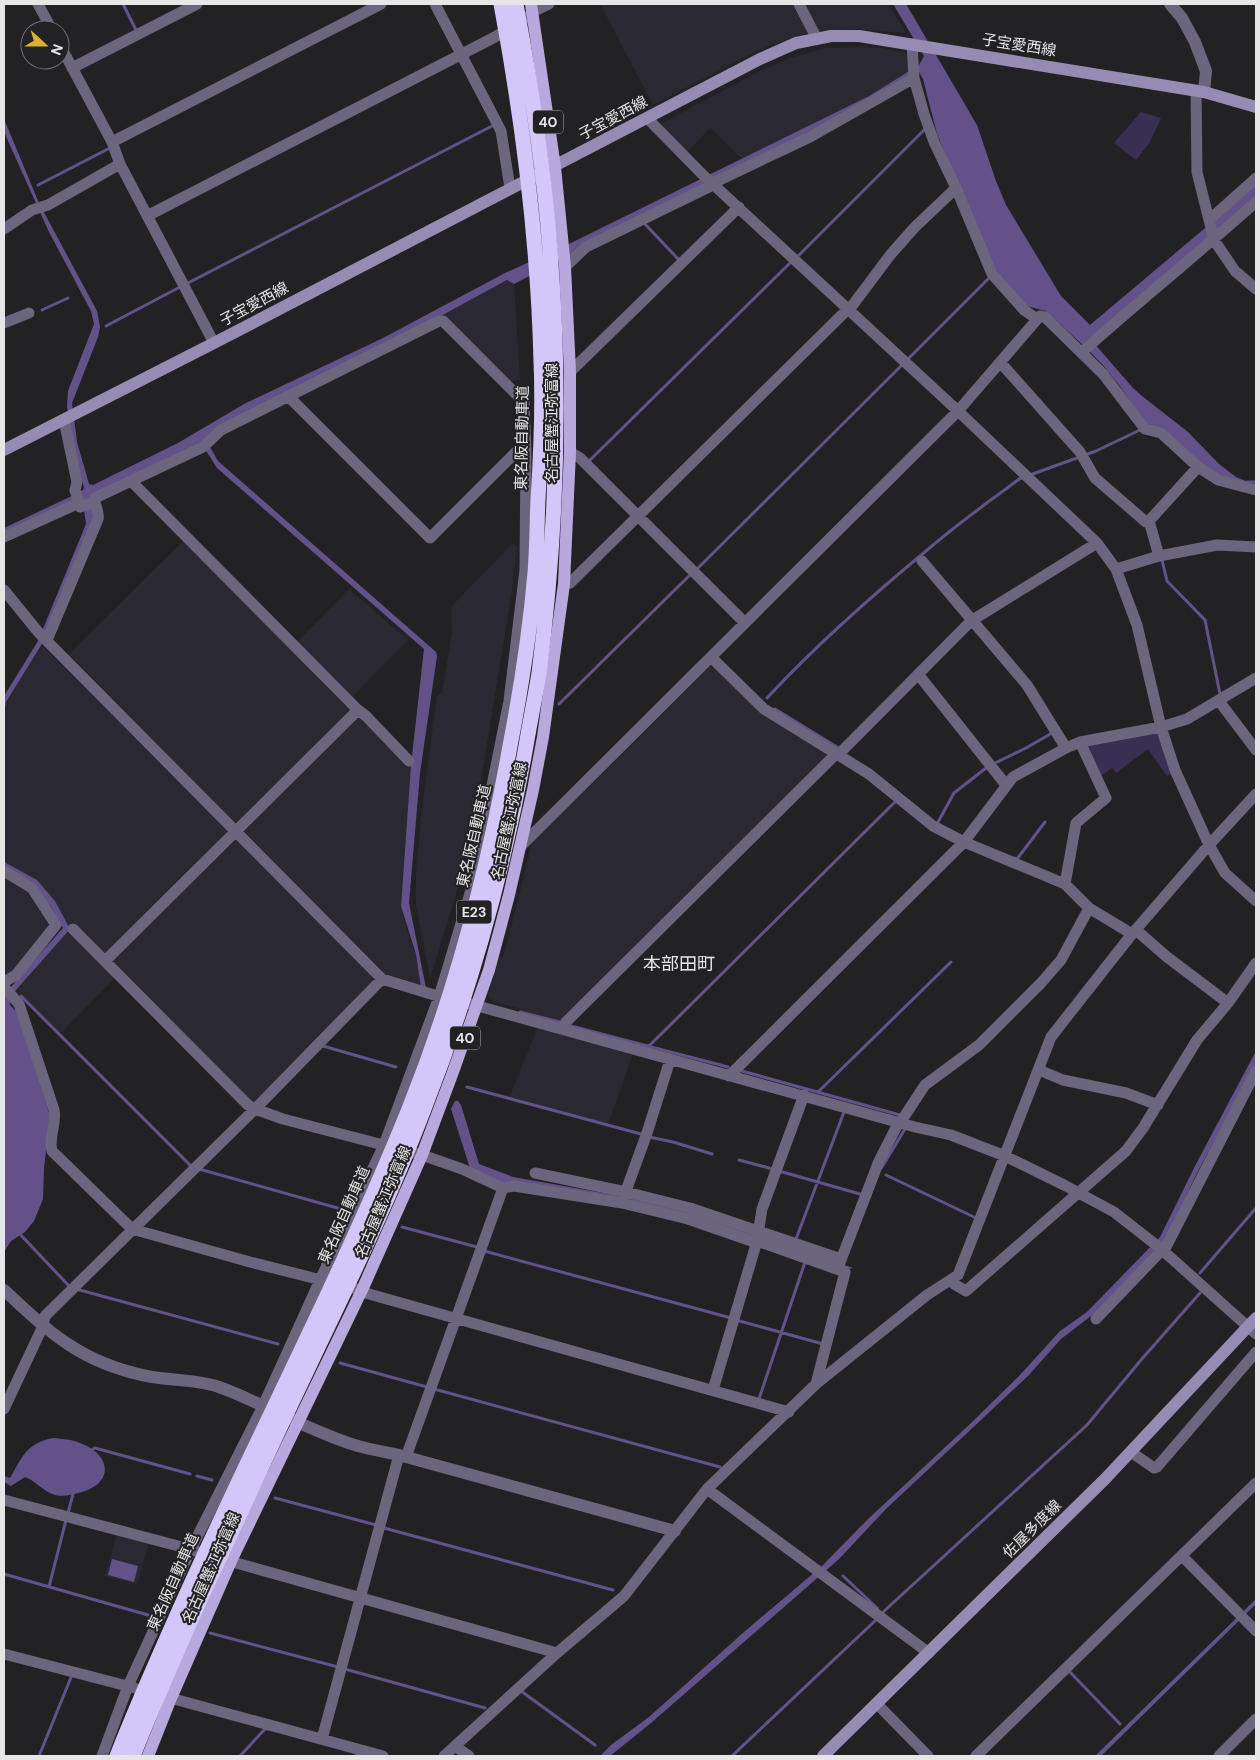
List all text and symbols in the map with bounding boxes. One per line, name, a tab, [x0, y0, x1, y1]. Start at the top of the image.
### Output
north arrow	[20, 20, 70, 70]
street label: 子宝愛西線	[980, 29, 1058, 61]
text: N	[47, 42, 67, 58]
street label: 子宝愛西線	[575, 92, 651, 144]
road number: 40	[533, 110, 563, 134]
street label: 子宝愛西線	[216, 278, 292, 330]
street label: 名古屋蟹江弥富線	[542, 363, 562, 483]
street label: 東名阪自動車道	[511, 385, 533, 491]
street label: 名古屋蟹江弥富線	[487, 760, 531, 882]
street label: 東名阪自動車道	[452, 783, 496, 889]
road number: E23	[456, 900, 492, 924]
district label: 本部田町	[643, 952, 715, 976]
road number: 40	[450, 1026, 480, 1050]
street label: 名古屋蟹江弥富線	[350, 1143, 416, 1261]
street label: 東名阪自動車道	[314, 1163, 374, 1267]
street label: 佐屋多度線	[998, 1495, 1066, 1563]
street label: 名古屋蟹江弥富線	[177, 1509, 245, 1627]
street label: 東名阪自動車道	[143, 1530, 203, 1634]

